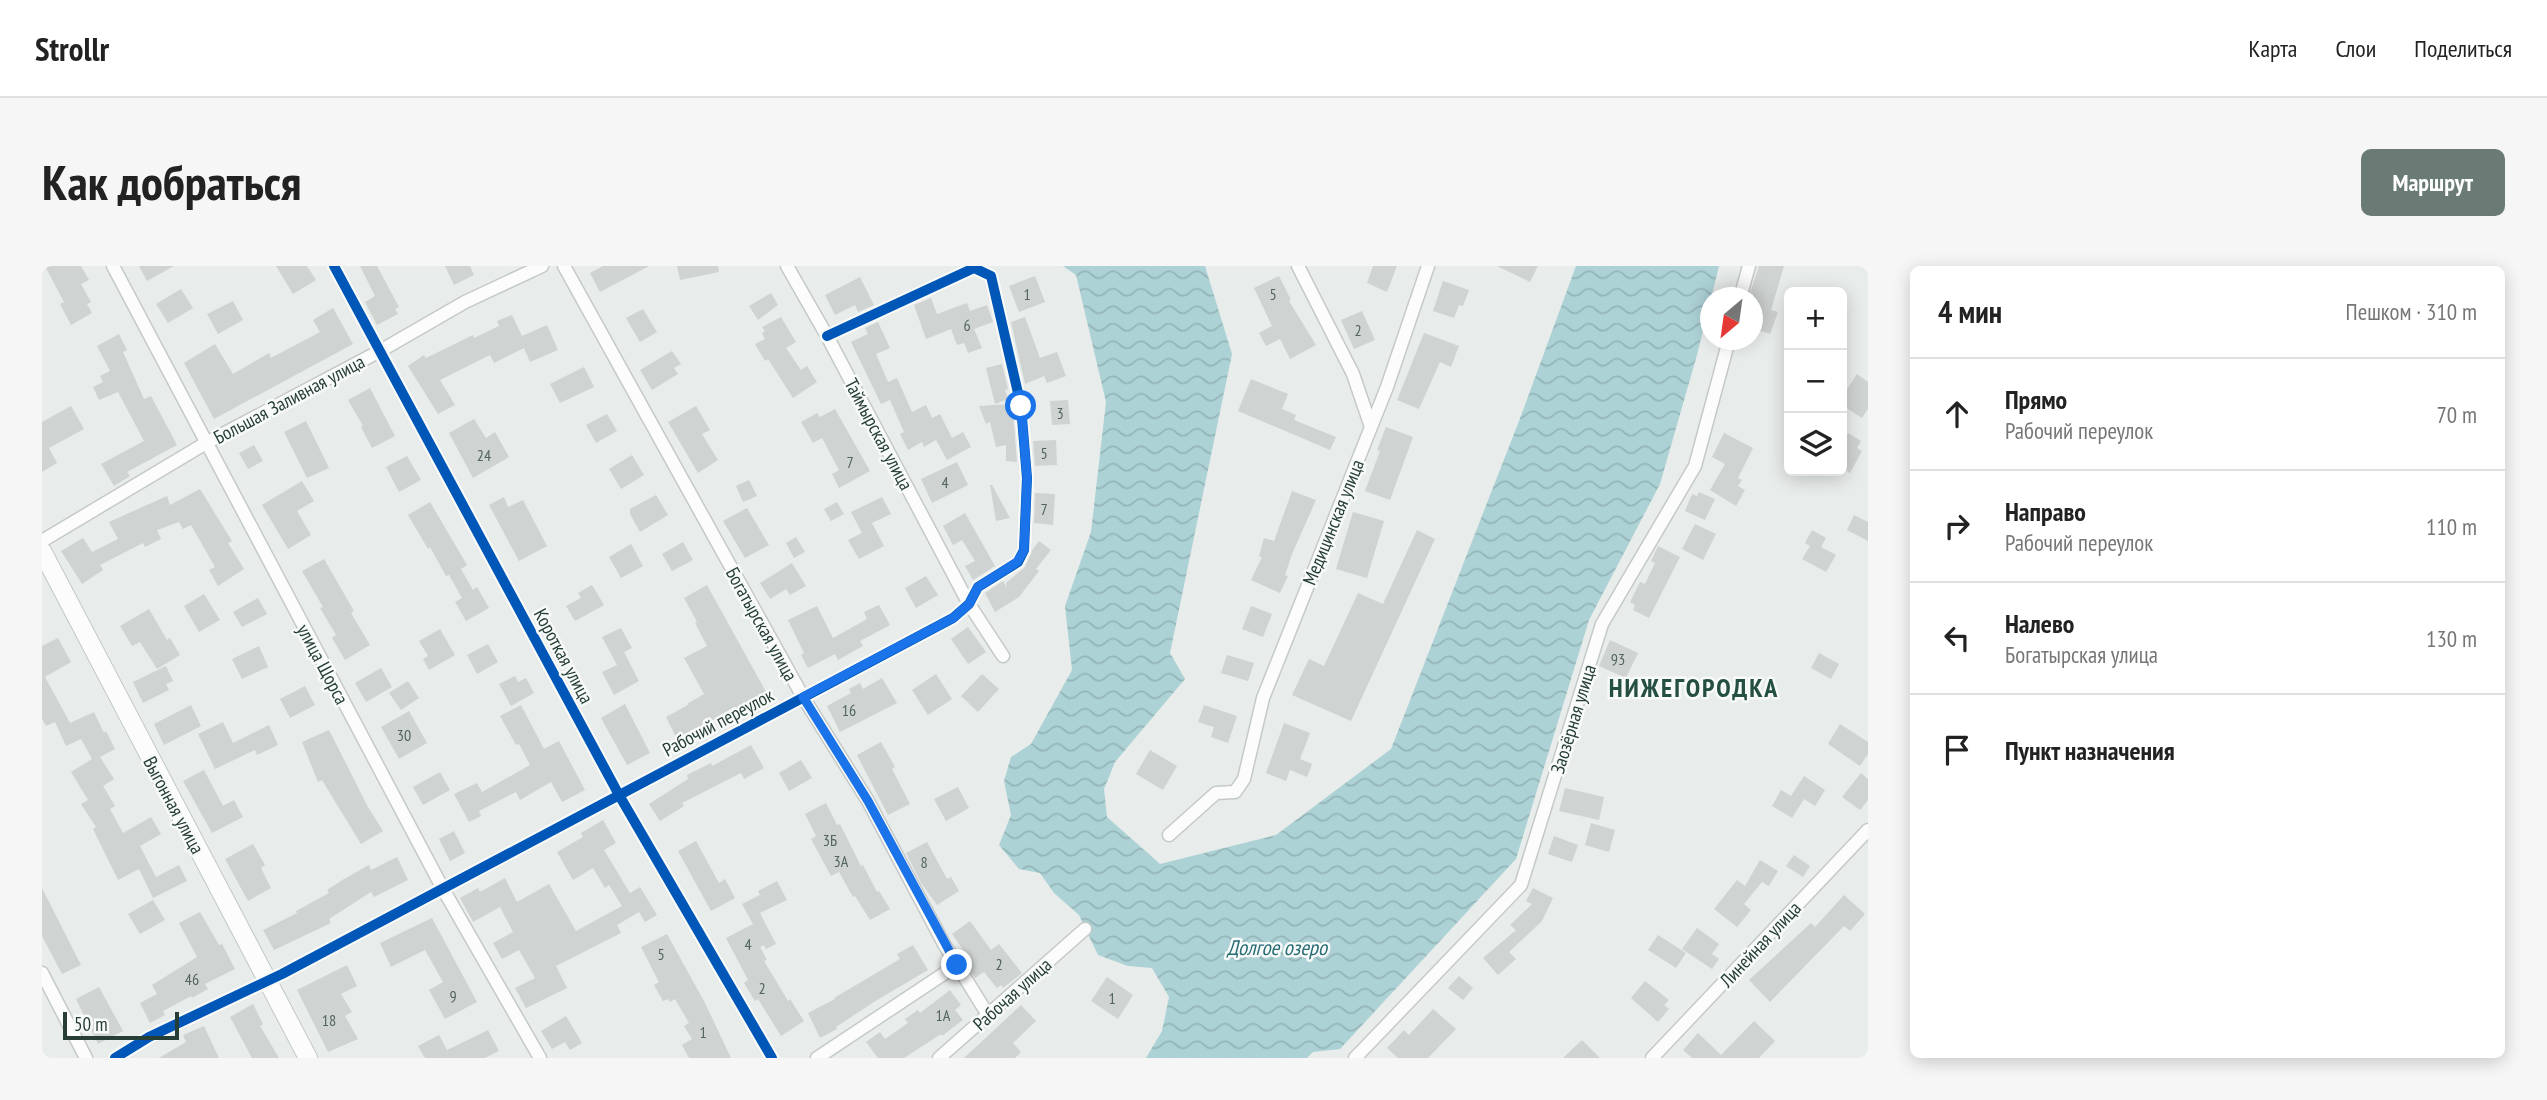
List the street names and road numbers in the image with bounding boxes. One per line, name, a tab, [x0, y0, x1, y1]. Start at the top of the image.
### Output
street label: Большая Заливная улица	[209, 349, 369, 449]
street label: Таймырская улица	[840, 374, 918, 494]
street label: Медицинская улица	[1297, 456, 1369, 588]
street label: Богатырская улица	[721, 563, 803, 685]
street label: Короткая улица	[529, 604, 599, 708]
street label: улица Щорса	[292, 620, 354, 708]
street label: Заозёрная улица	[1545, 661, 1601, 777]
street label: Рабочий переулок	[658, 682, 778, 761]
street label: Выгонная улица	[138, 752, 210, 858]
street label: Линейная улица	[1714, 896, 1806, 993]
street label: Рабочая улица	[968, 952, 1056, 1036]

